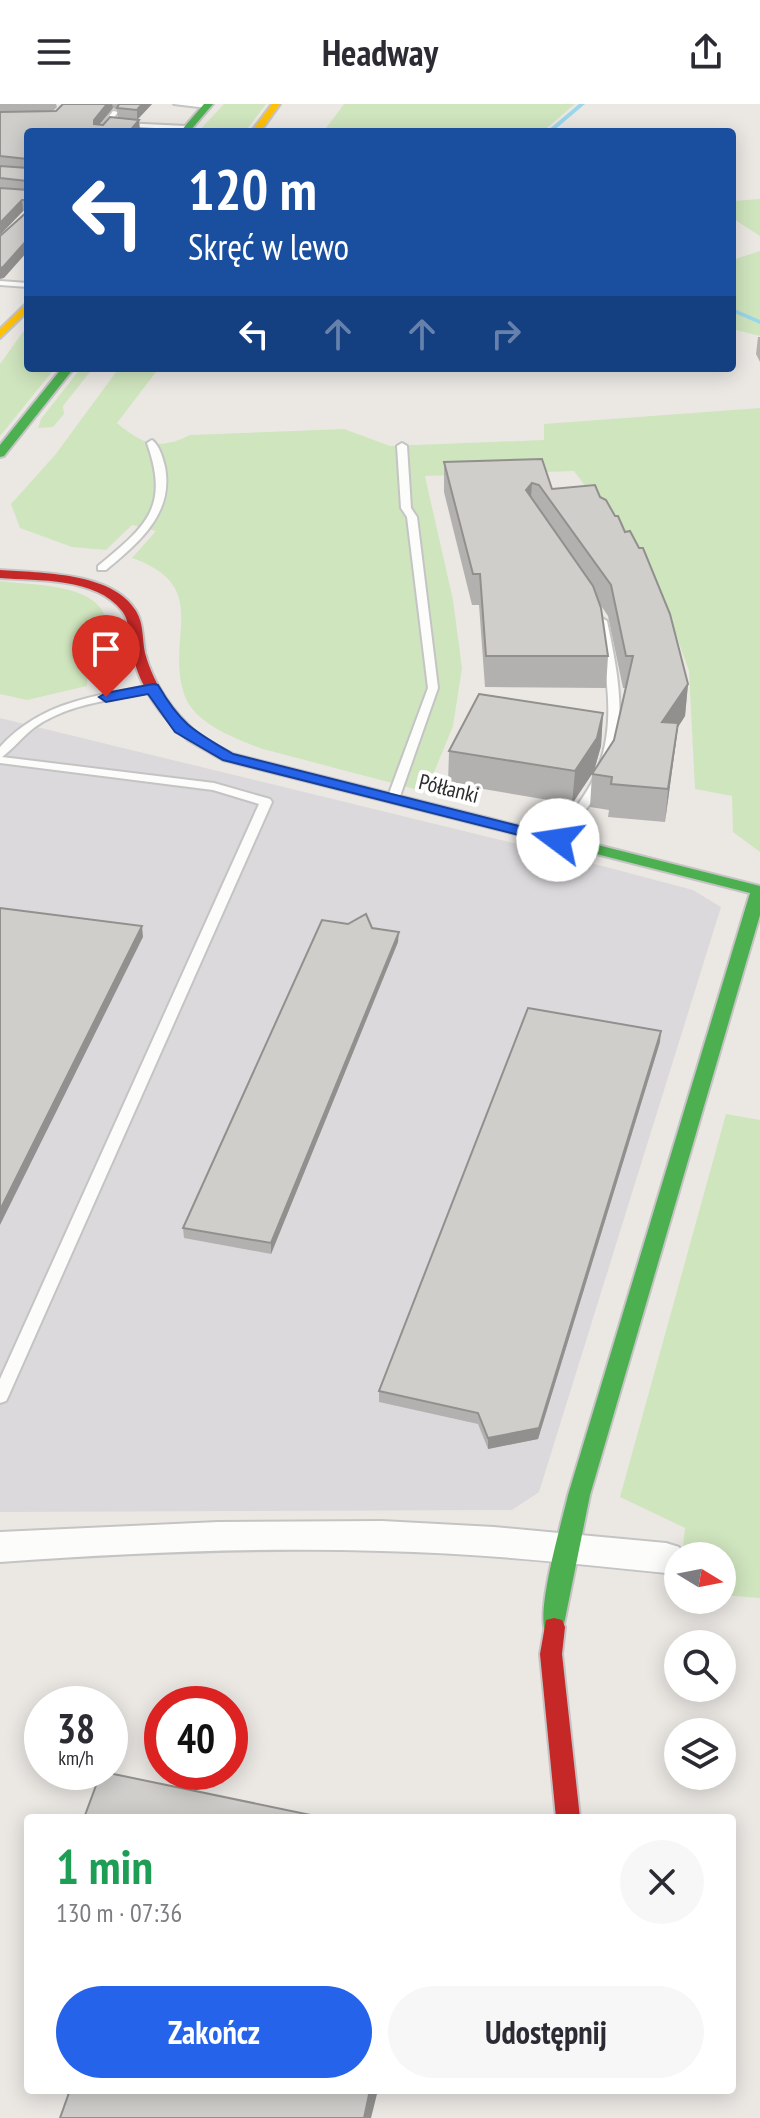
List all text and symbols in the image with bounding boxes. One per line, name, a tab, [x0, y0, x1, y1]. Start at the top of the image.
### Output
text: Headway	[322, 29, 438, 76]
icon: menu	[32, 30, 76, 74]
icon: share	[684, 30, 728, 74]
text: 120 m	[188, 153, 317, 225]
icon: left	[56, 160, 160, 264]
text: Skręć w lewo	[188, 223, 349, 270]
icon: left	[232, 312, 276, 356]
icon: ahead	[316, 312, 360, 356]
icon: ahead	[400, 312, 444, 356]
icon: right	[484, 312, 528, 356]
pin	[72, 615, 140, 697]
icon: arrive	[84, 627, 128, 671]
street label: Półłanki	[416, 767, 482, 809]
position arrow	[516, 798, 600, 882]
north arrow	[664, 1542, 736, 1614]
map controls	[664, 1542, 736, 1790]
button: search	[664, 1630, 736, 1702]
speed limit sign: 40	[144, 1686, 248, 1790]
text: 38	[57, 1702, 95, 1754]
button: layers	[664, 1718, 736, 1790]
text: km/h	[58, 1745, 94, 1771]
text: 1 min	[56, 1835, 153, 1897]
button: close	[620, 1840, 704, 1924]
text: 130 m · 07:36	[56, 1896, 182, 1929]
button: Zakończ	[56, 1986, 372, 2078]
button: Udostępnij	[388, 1986, 704, 2078]

